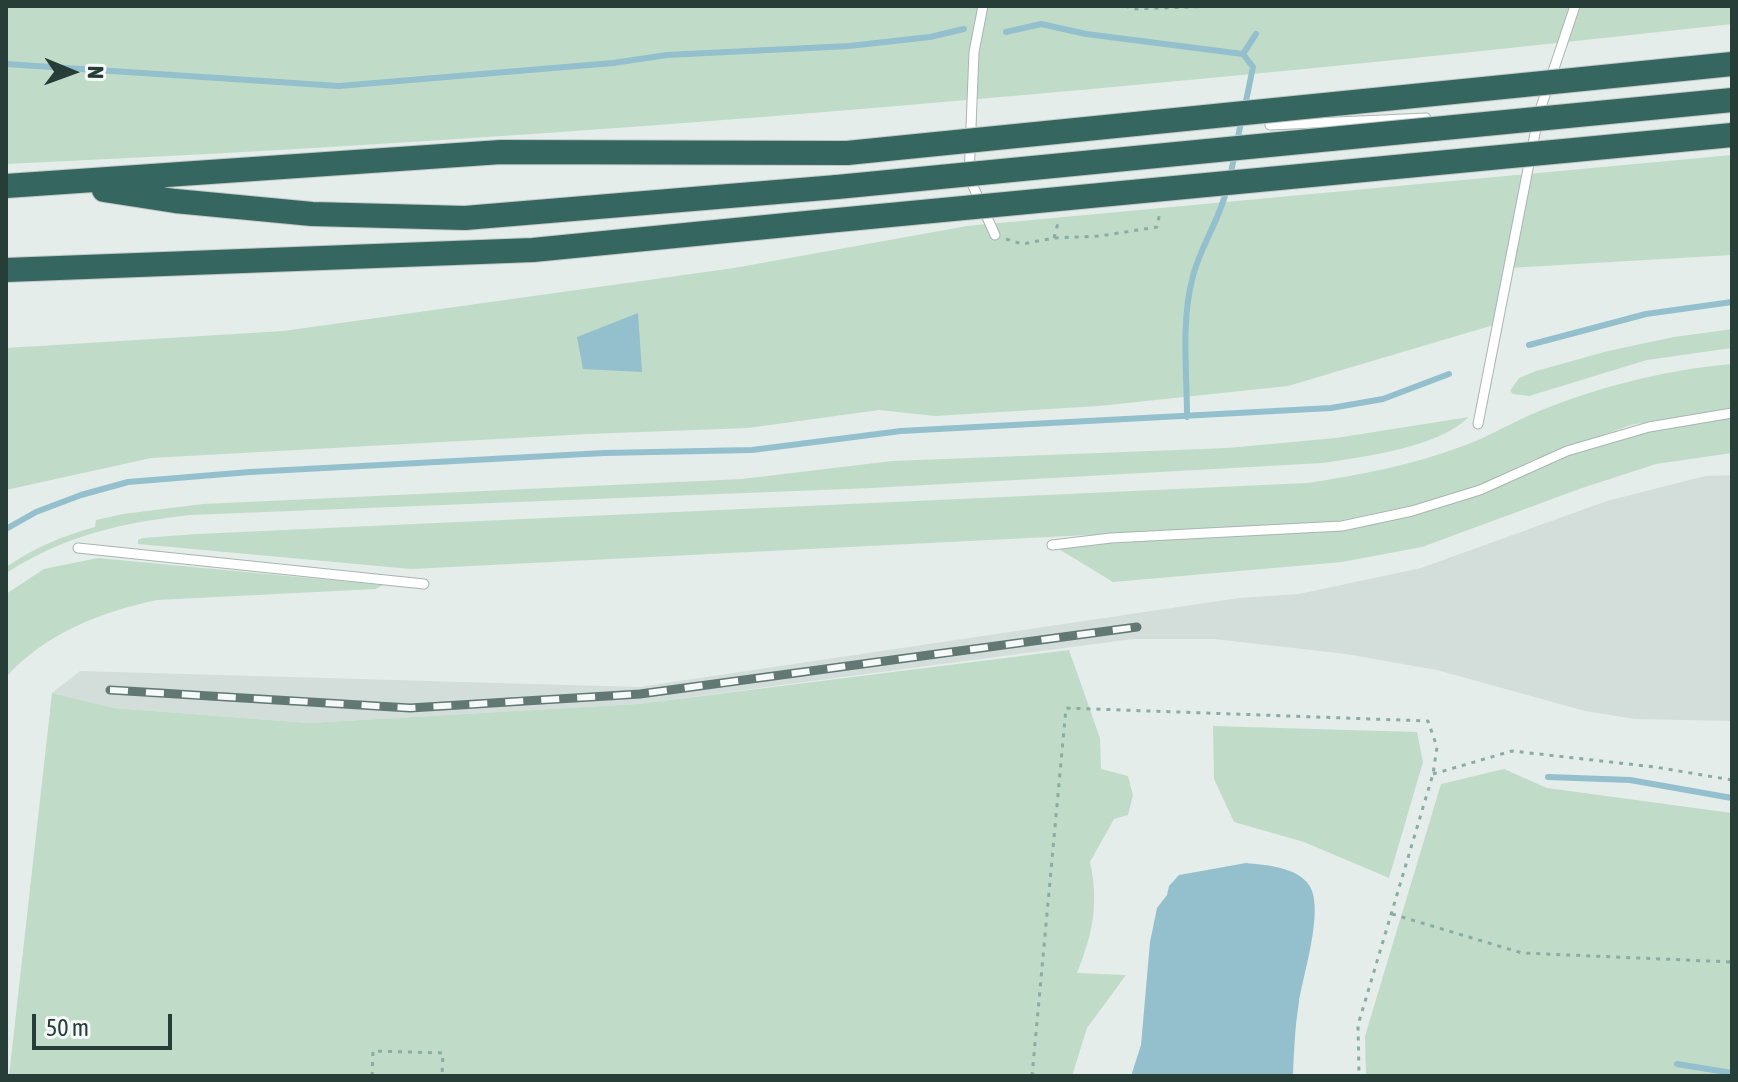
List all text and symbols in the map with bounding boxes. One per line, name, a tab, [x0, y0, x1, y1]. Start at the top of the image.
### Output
north arrow	[32, 32, 112, 112]
text: N	[83, 66, 109, 79]
scale bar	[36, 998, 176, 1048]
text: 50 m	[46, 1014, 89, 1041]

